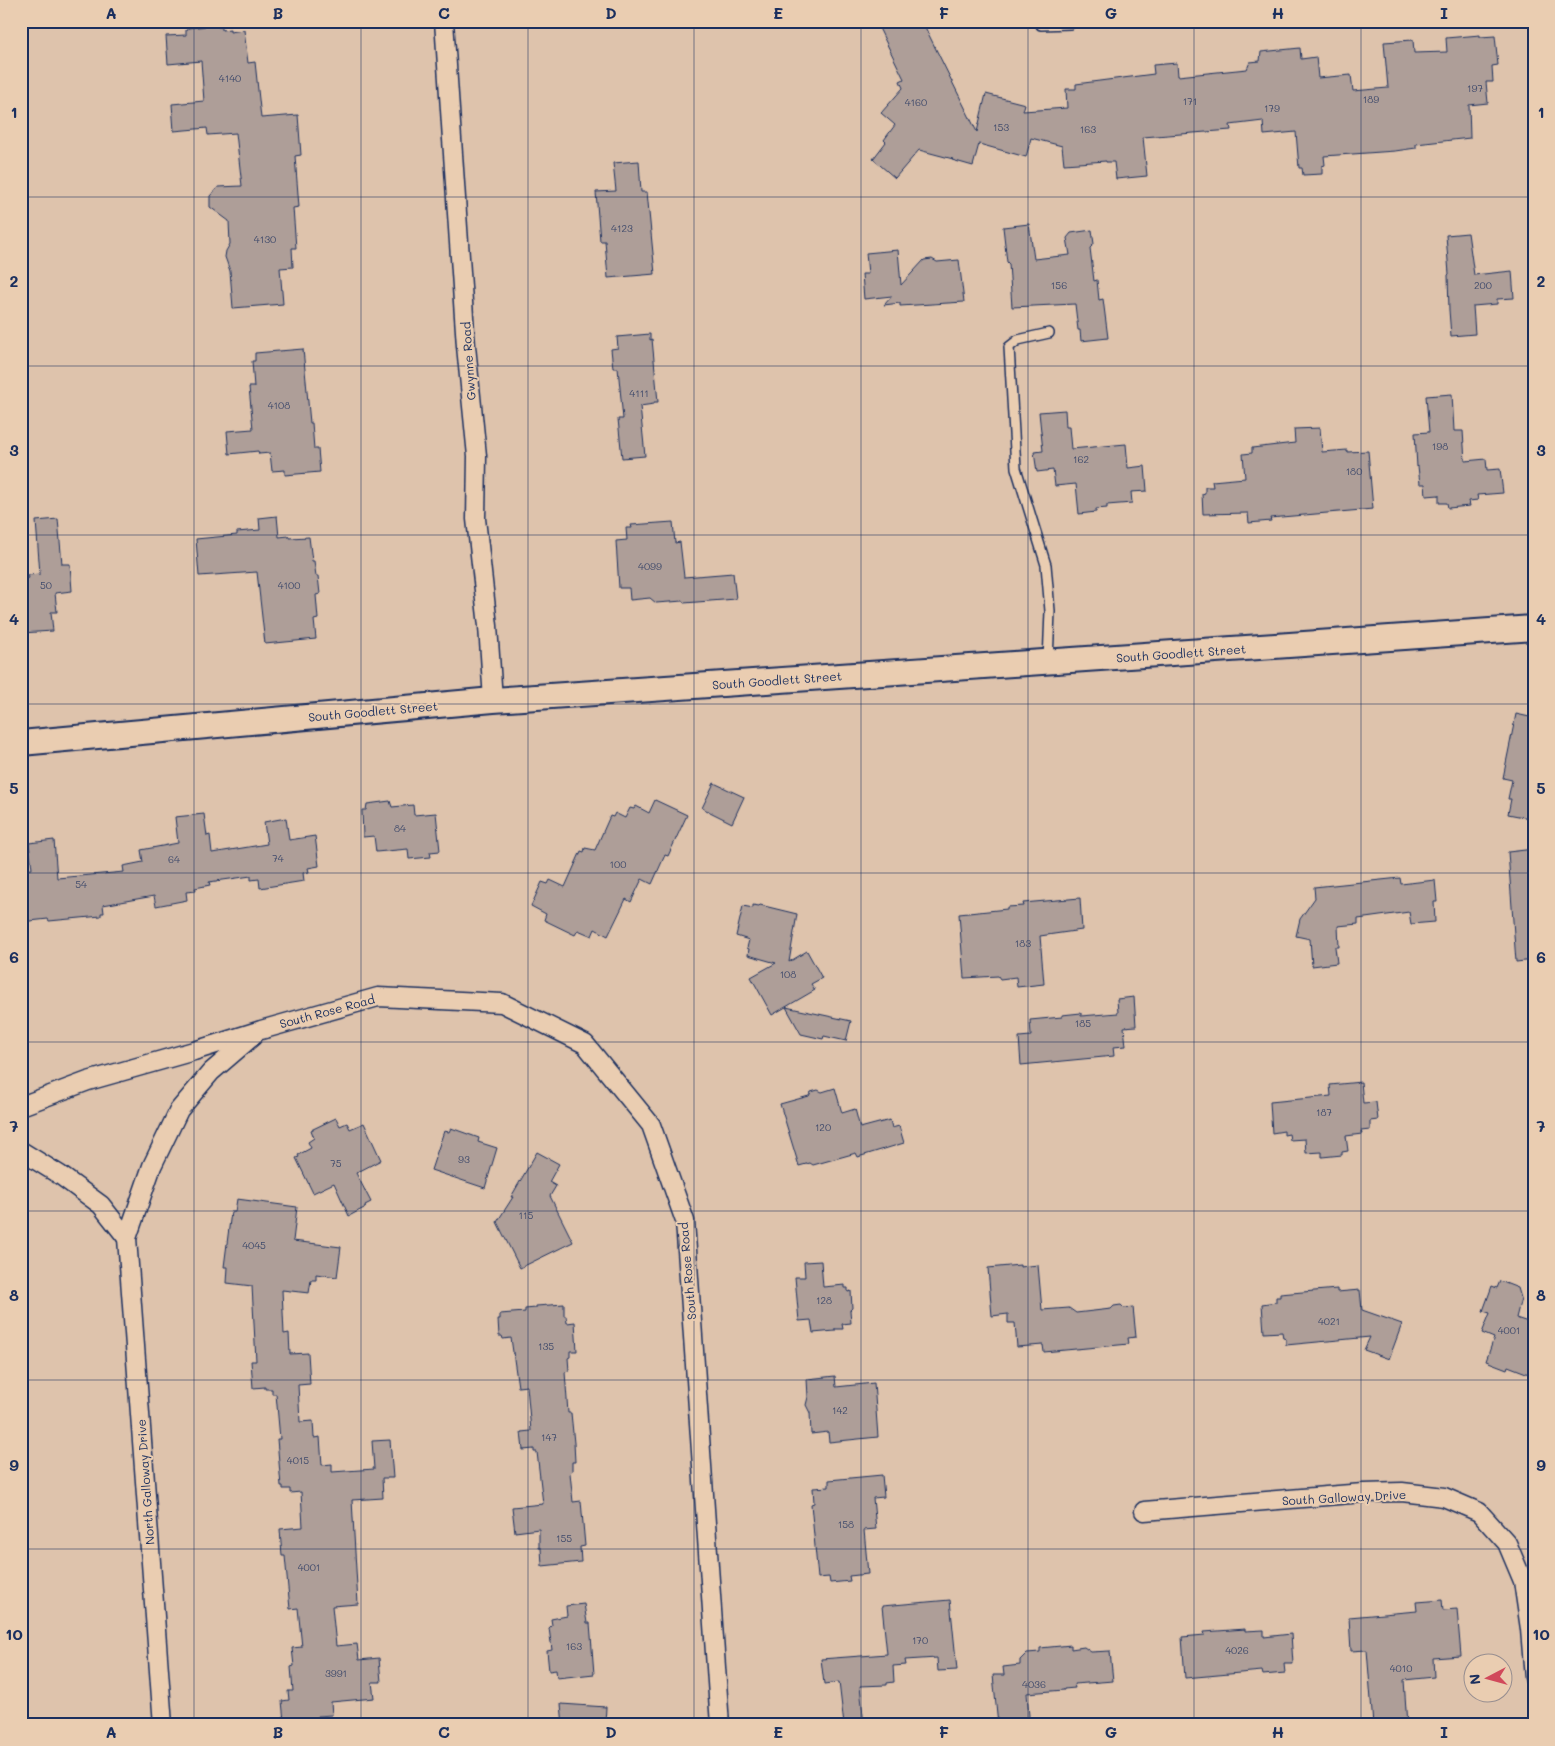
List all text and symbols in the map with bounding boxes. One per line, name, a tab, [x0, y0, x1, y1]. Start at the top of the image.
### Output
text: A	[105, 2, 117, 23]
text: B	[273, 2, 283, 23]
text: C	[438, 2, 450, 23]
text: D	[605, 2, 617, 23]
text: E	[773, 2, 783, 23]
text: F	[939, 2, 949, 23]
text: G	[1105, 2, 1117, 23]
text: H	[1272, 2, 1284, 23]
text: I	[1440, 2, 1448, 23]
house number: 4140	[219, 71, 241, 85]
house number: 197	[1467, 81, 1483, 95]
house number: 189	[1363, 92, 1379, 106]
house number: 171	[1183, 94, 1197, 108]
house number: 4160	[905, 95, 927, 109]
text: 1	[10, 101, 18, 122]
house number: 179	[1264, 101, 1280, 115]
text: 1	[1537, 101, 1545, 122]
house number: 153	[993, 120, 1009, 134]
house number: 163	[1080, 122, 1096, 136]
house number: 4123	[611, 221, 633, 235]
house number: 4130	[254, 232, 276, 246]
text: 2	[10, 270, 19, 291]
text: 2	[1537, 270, 1546, 291]
house number: 156	[1051, 278, 1067, 292]
house number: 200	[1474, 278, 1492, 292]
street label: Gwynne Road	[457, 321, 479, 401]
house number: 4111	[629, 386, 649, 400]
house number: 4108	[268, 398, 290, 412]
text: 3	[9, 439, 19, 460]
house number: 198	[1432, 439, 1448, 453]
text: 3	[1536, 439, 1546, 460]
house number: 162	[1073, 452, 1089, 466]
house number: 180	[1346, 464, 1362, 478]
house number: 4099	[638, 559, 662, 573]
house number: 50	[40, 578, 52, 592]
house number: 4100	[278, 578, 300, 592]
text: 4	[9, 608, 19, 629]
text: 4	[1536, 608, 1546, 629]
street label: South Goodlett Street	[1116, 640, 1246, 666]
street label: South Goodlett Street	[712, 667, 842, 693]
street label: South Goodlett Street	[308, 697, 438, 725]
text: 5	[9, 777, 19, 798]
text: 5	[1536, 777, 1546, 798]
house number: 84	[394, 821, 406, 835]
house number: 74	[272, 851, 284, 865]
house number: 64	[168, 852, 180, 866]
house number: 100	[610, 857, 626, 871]
house number: 54	[75, 877, 87, 891]
house number: 183	[1015, 936, 1031, 950]
text: 6	[9, 946, 19, 967]
text: 6	[1536, 946, 1546, 967]
house number: 108	[780, 967, 796, 981]
street label: South Rose Road	[278, 990, 377, 1031]
house number: 185	[1075, 1016, 1091, 1030]
house number: 187	[1316, 1105, 1332, 1119]
text: 7	[10, 1115, 19, 1136]
text: 7	[1537, 1115, 1546, 1136]
house number: 120	[815, 1120, 831, 1134]
house number: 93	[458, 1152, 470, 1166]
house number: 75	[330, 1156, 342, 1170]
house number: 115	[519, 1208, 534, 1222]
street label: South Rose Road	[675, 1221, 699, 1321]
house number: 4045	[242, 1238, 266, 1252]
text: 8	[9, 1284, 19, 1305]
text: 8	[1536, 1284, 1546, 1305]
house number: 128	[816, 1293, 832, 1307]
house number: 4021	[1318, 1314, 1340, 1328]
house number: 4001	[1498, 1323, 1520, 1337]
house number: 135	[538, 1339, 554, 1353]
house number: 142	[832, 1403, 848, 1417]
street label: North Galloway Drive	[133, 1419, 157, 1545]
house number: 147	[541, 1430, 557, 1444]
house number: 4015	[287, 1453, 309, 1467]
text: 9	[9, 1454, 19, 1475]
text: 9	[1536, 1454, 1546, 1475]
street label: South Galloway Drive	[1281, 1486, 1407, 1508]
house number: 158	[838, 1517, 854, 1531]
house number: 155	[556, 1531, 572, 1545]
house number: 4001	[298, 1560, 320, 1574]
text: 10	[5, 1623, 23, 1644]
text: 10	[1532, 1623, 1550, 1644]
house number: 170	[912, 1633, 928, 1647]
house number: 163	[566, 1639, 582, 1653]
house number: 4026	[1225, 1643, 1249, 1657]
north arrow	[1462, 1654, 1512, 1704]
house number: 4010	[1390, 1661, 1412, 1675]
house number: 3991	[325, 1666, 347, 1680]
text: N	[1465, 1673, 1485, 1686]
house number: 4036	[1022, 1677, 1046, 1691]
text: A	[105, 1721, 117, 1742]
text: B	[273, 1721, 283, 1742]
text: C	[438, 1721, 450, 1742]
text: D	[605, 1721, 617, 1742]
text: E	[773, 1721, 783, 1742]
text: F	[939, 1721, 949, 1742]
text: G	[1105, 1721, 1117, 1742]
text: H	[1272, 1721, 1284, 1742]
text: I	[1440, 1721, 1448, 1742]

